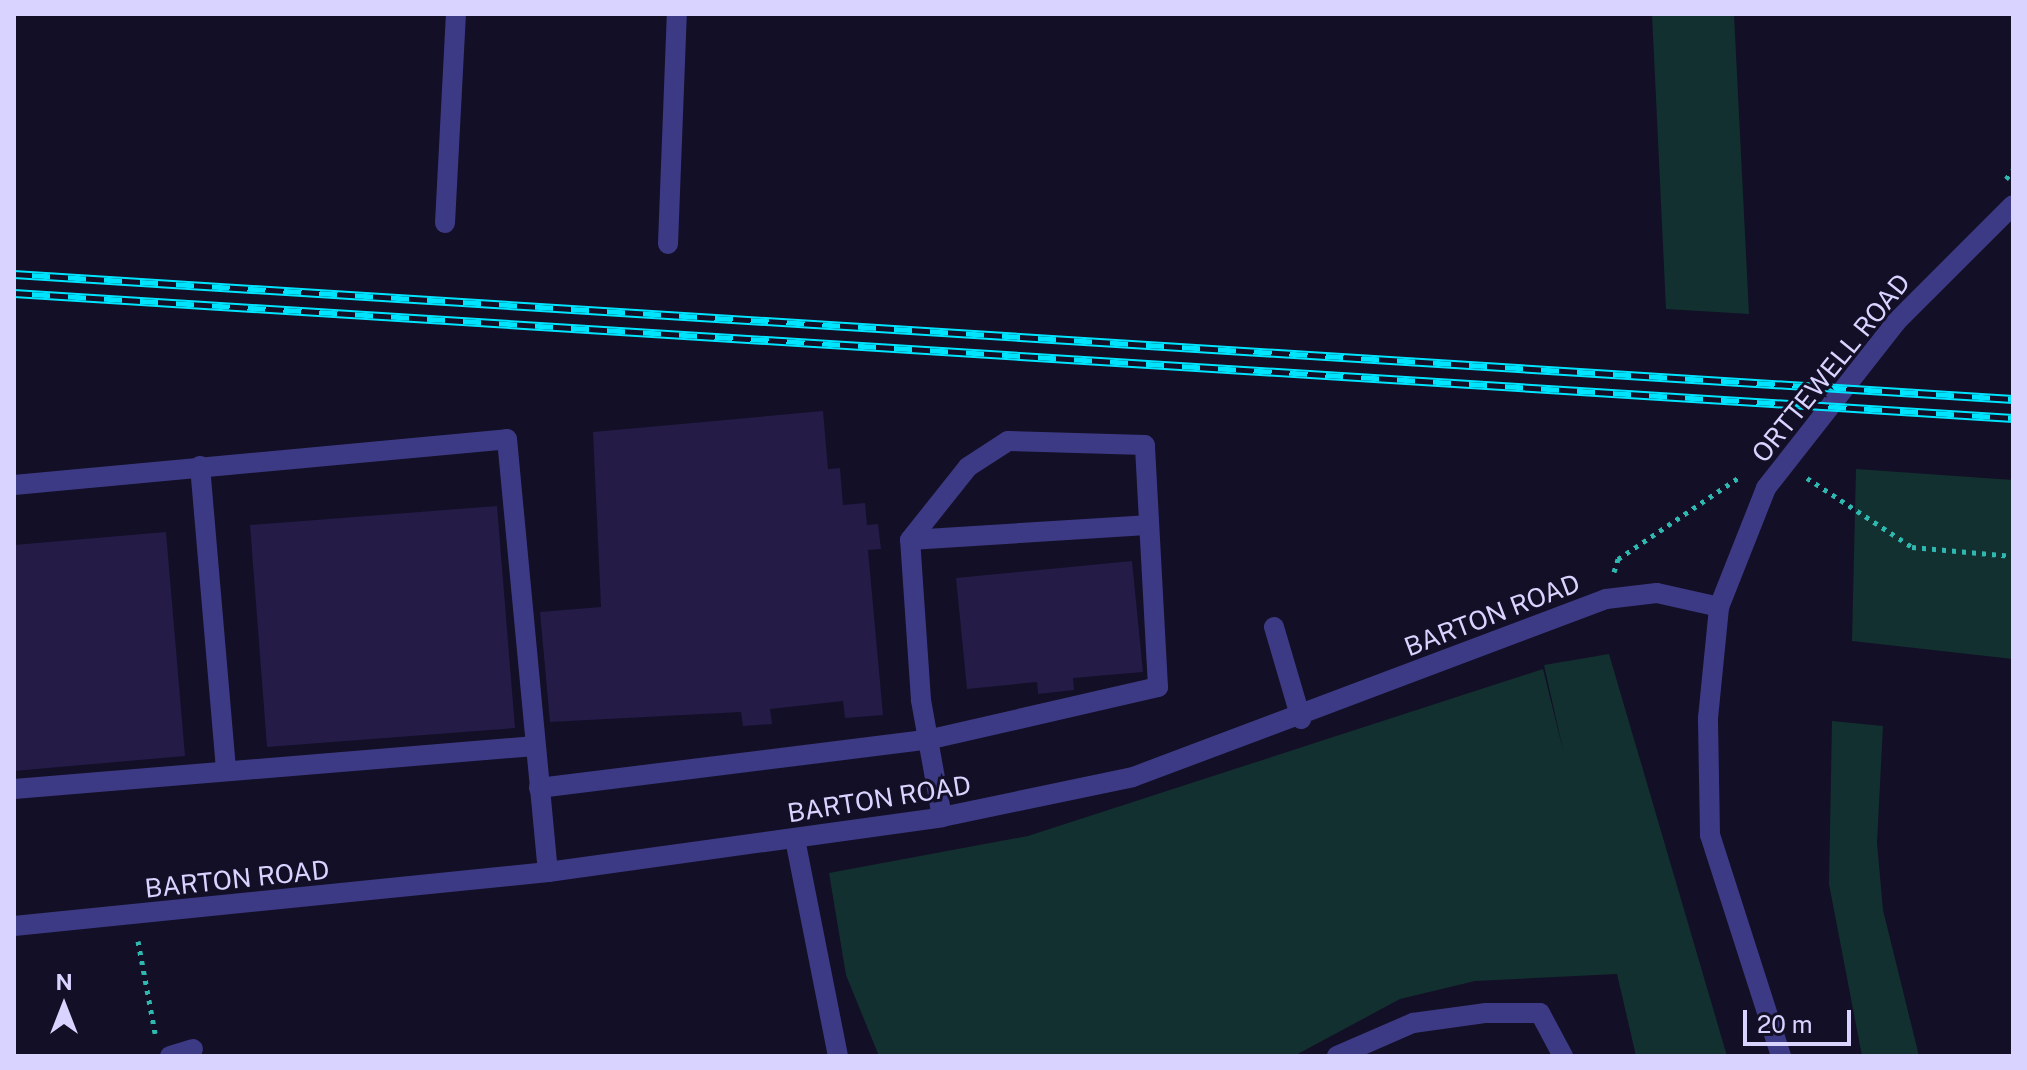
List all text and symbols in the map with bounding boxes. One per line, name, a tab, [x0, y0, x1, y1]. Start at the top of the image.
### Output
street label: ORTTEWELL ROAD	[1745, 267, 1917, 469]
street label: BARTON ROAD	[1400, 567, 1584, 663]
street label: BARTON ROAD	[785, 769, 973, 829]
street label: BARTON ROAD	[143, 854, 331, 904]
north arrow	[24, 966, 104, 1046]
text: N	[55, 969, 73, 995]
scale bar	[1747, 994, 1855, 1044]
text: 20 m	[1757, 1010, 1813, 1038]

